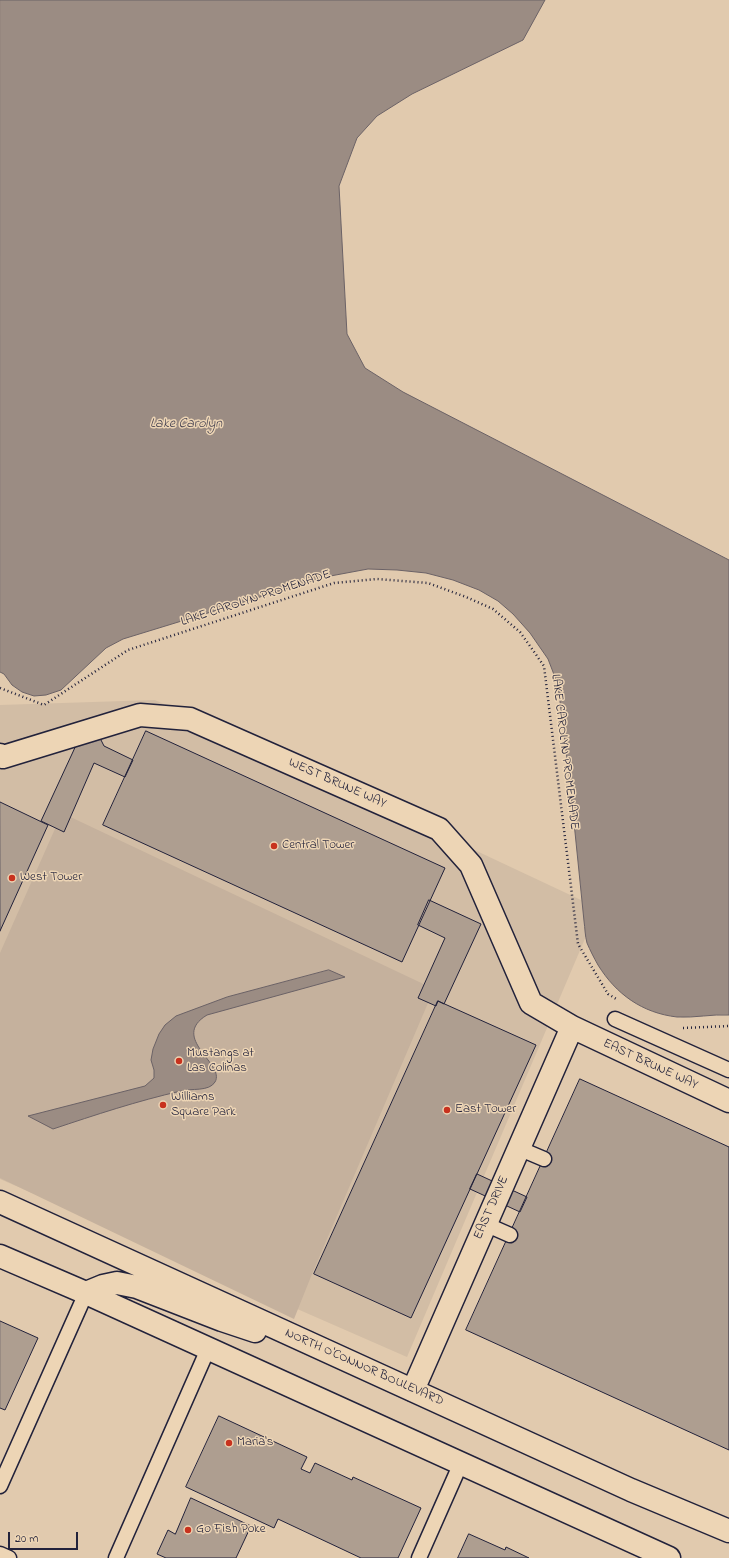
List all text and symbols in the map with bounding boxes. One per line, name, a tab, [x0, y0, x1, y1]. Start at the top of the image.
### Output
water label: Lake Carolyn	[150, 417, 222, 433]
street label: LAKE CAROLYN PROMENADE	[179, 567, 333, 631]
street label: LAKE CAROLYN PROMENADE	[547, 673, 581, 831]
street label: WEST BRUNE WAY	[286, 755, 388, 813]
place label: Central Tower	[282, 838, 354, 854]
marker: Central Tower	[269, 841, 279, 851]
place label: West Tower	[20, 870, 82, 886]
marker: West Tower	[7, 873, 17, 883]
street label: EAST BRUNE WAY	[600, 1036, 700, 1094]
place label: Mustangs at Las Colinas	[187, 1046, 254, 1077]
marker: Mustangs at Las Colinas	[174, 1056, 184, 1066]
place label: Williams Square Park	[171, 1090, 236, 1121]
marker: Williams Square Park	[158, 1100, 168, 1110]
place label: East Tower	[455, 1102, 516, 1118]
marker: East Tower	[442, 1105, 452, 1115]
street label: EAST DRIVE	[471, 1174, 513, 1242]
street label: NORTH O'CONNOR BOULEVARD	[282, 1326, 446, 1410]
place label: Maria's	[237, 1435, 273, 1451]
marker: Maria's	[224, 1438, 234, 1448]
place label: Go Fish Poke	[196, 1522, 266, 1538]
scale bar	[10, 1524, 80, 1550]
marker: Go Fish Poke	[183, 1525, 193, 1535]
text: 20 m	[15, 1530, 38, 1548]

